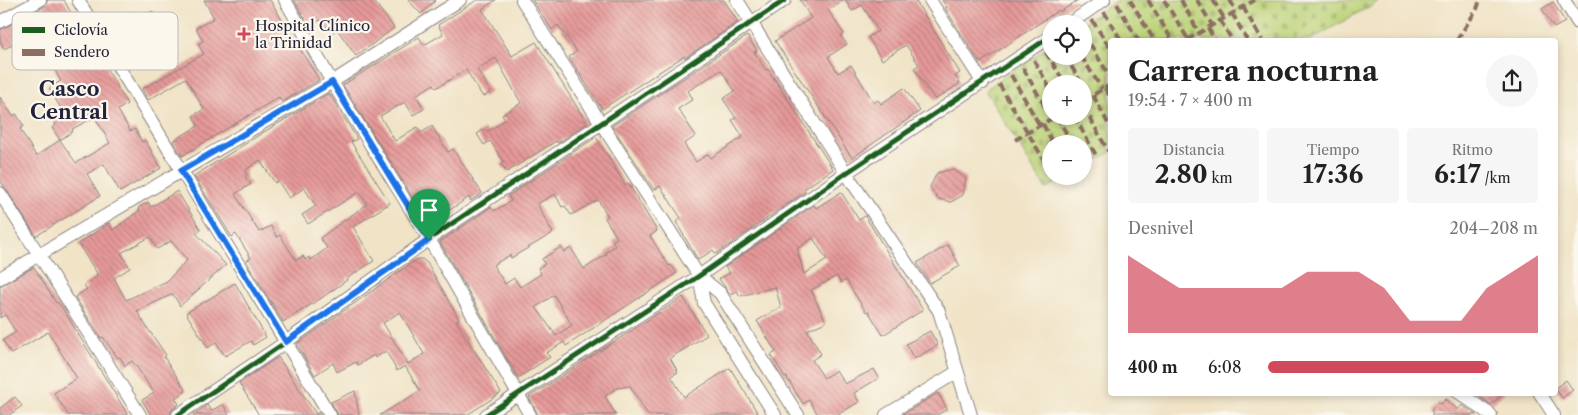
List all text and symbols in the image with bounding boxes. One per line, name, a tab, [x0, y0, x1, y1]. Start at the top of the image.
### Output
legend	[12, 12, 178, 70]
map controls	[1042, 15, 1092, 185]
button: locate	[1042, 15, 1092, 65]
place label: Hospital Clínico la Trinidad	[255, 16, 370, 52]
text: Ciclovía	[54, 21, 109, 39]
marker: Hospital Clínico la Trinidad	[237, 27, 251, 41]
text: Sendero	[54, 43, 110, 61]
text: Carrera nocturna	[1128, 54, 1378, 88]
button: share	[1486, 55, 1538, 107]
button: +	[1042, 75, 1092, 125]
district label: Casco Central	[30, 77, 108, 124]
text: 19:54 · 7 × 400 m	[1128, 90, 1252, 110]
button: −	[1042, 135, 1092, 185]
text: Distancia	[1163, 141, 1225, 159]
text: Tiempo	[1307, 141, 1359, 159]
text: Ritmo	[1452, 141, 1493, 159]
text: 2.80	[1155, 159, 1208, 190]
text: 17:36	[1303, 159, 1363, 190]
text: 6:17	[1434, 159, 1481, 190]
text: km	[1208, 169, 1233, 187]
text: /km	[1481, 169, 1511, 187]
pin	[408, 189, 450, 240]
icon: arrive	[415, 196, 443, 224]
text: Desnivel	[1128, 218, 1194, 238]
text: 204–208 m	[1450, 218, 1538, 238]
text: 400 m	[1128, 357, 1178, 377]
text: 6:08	[1208, 357, 1241, 377]

